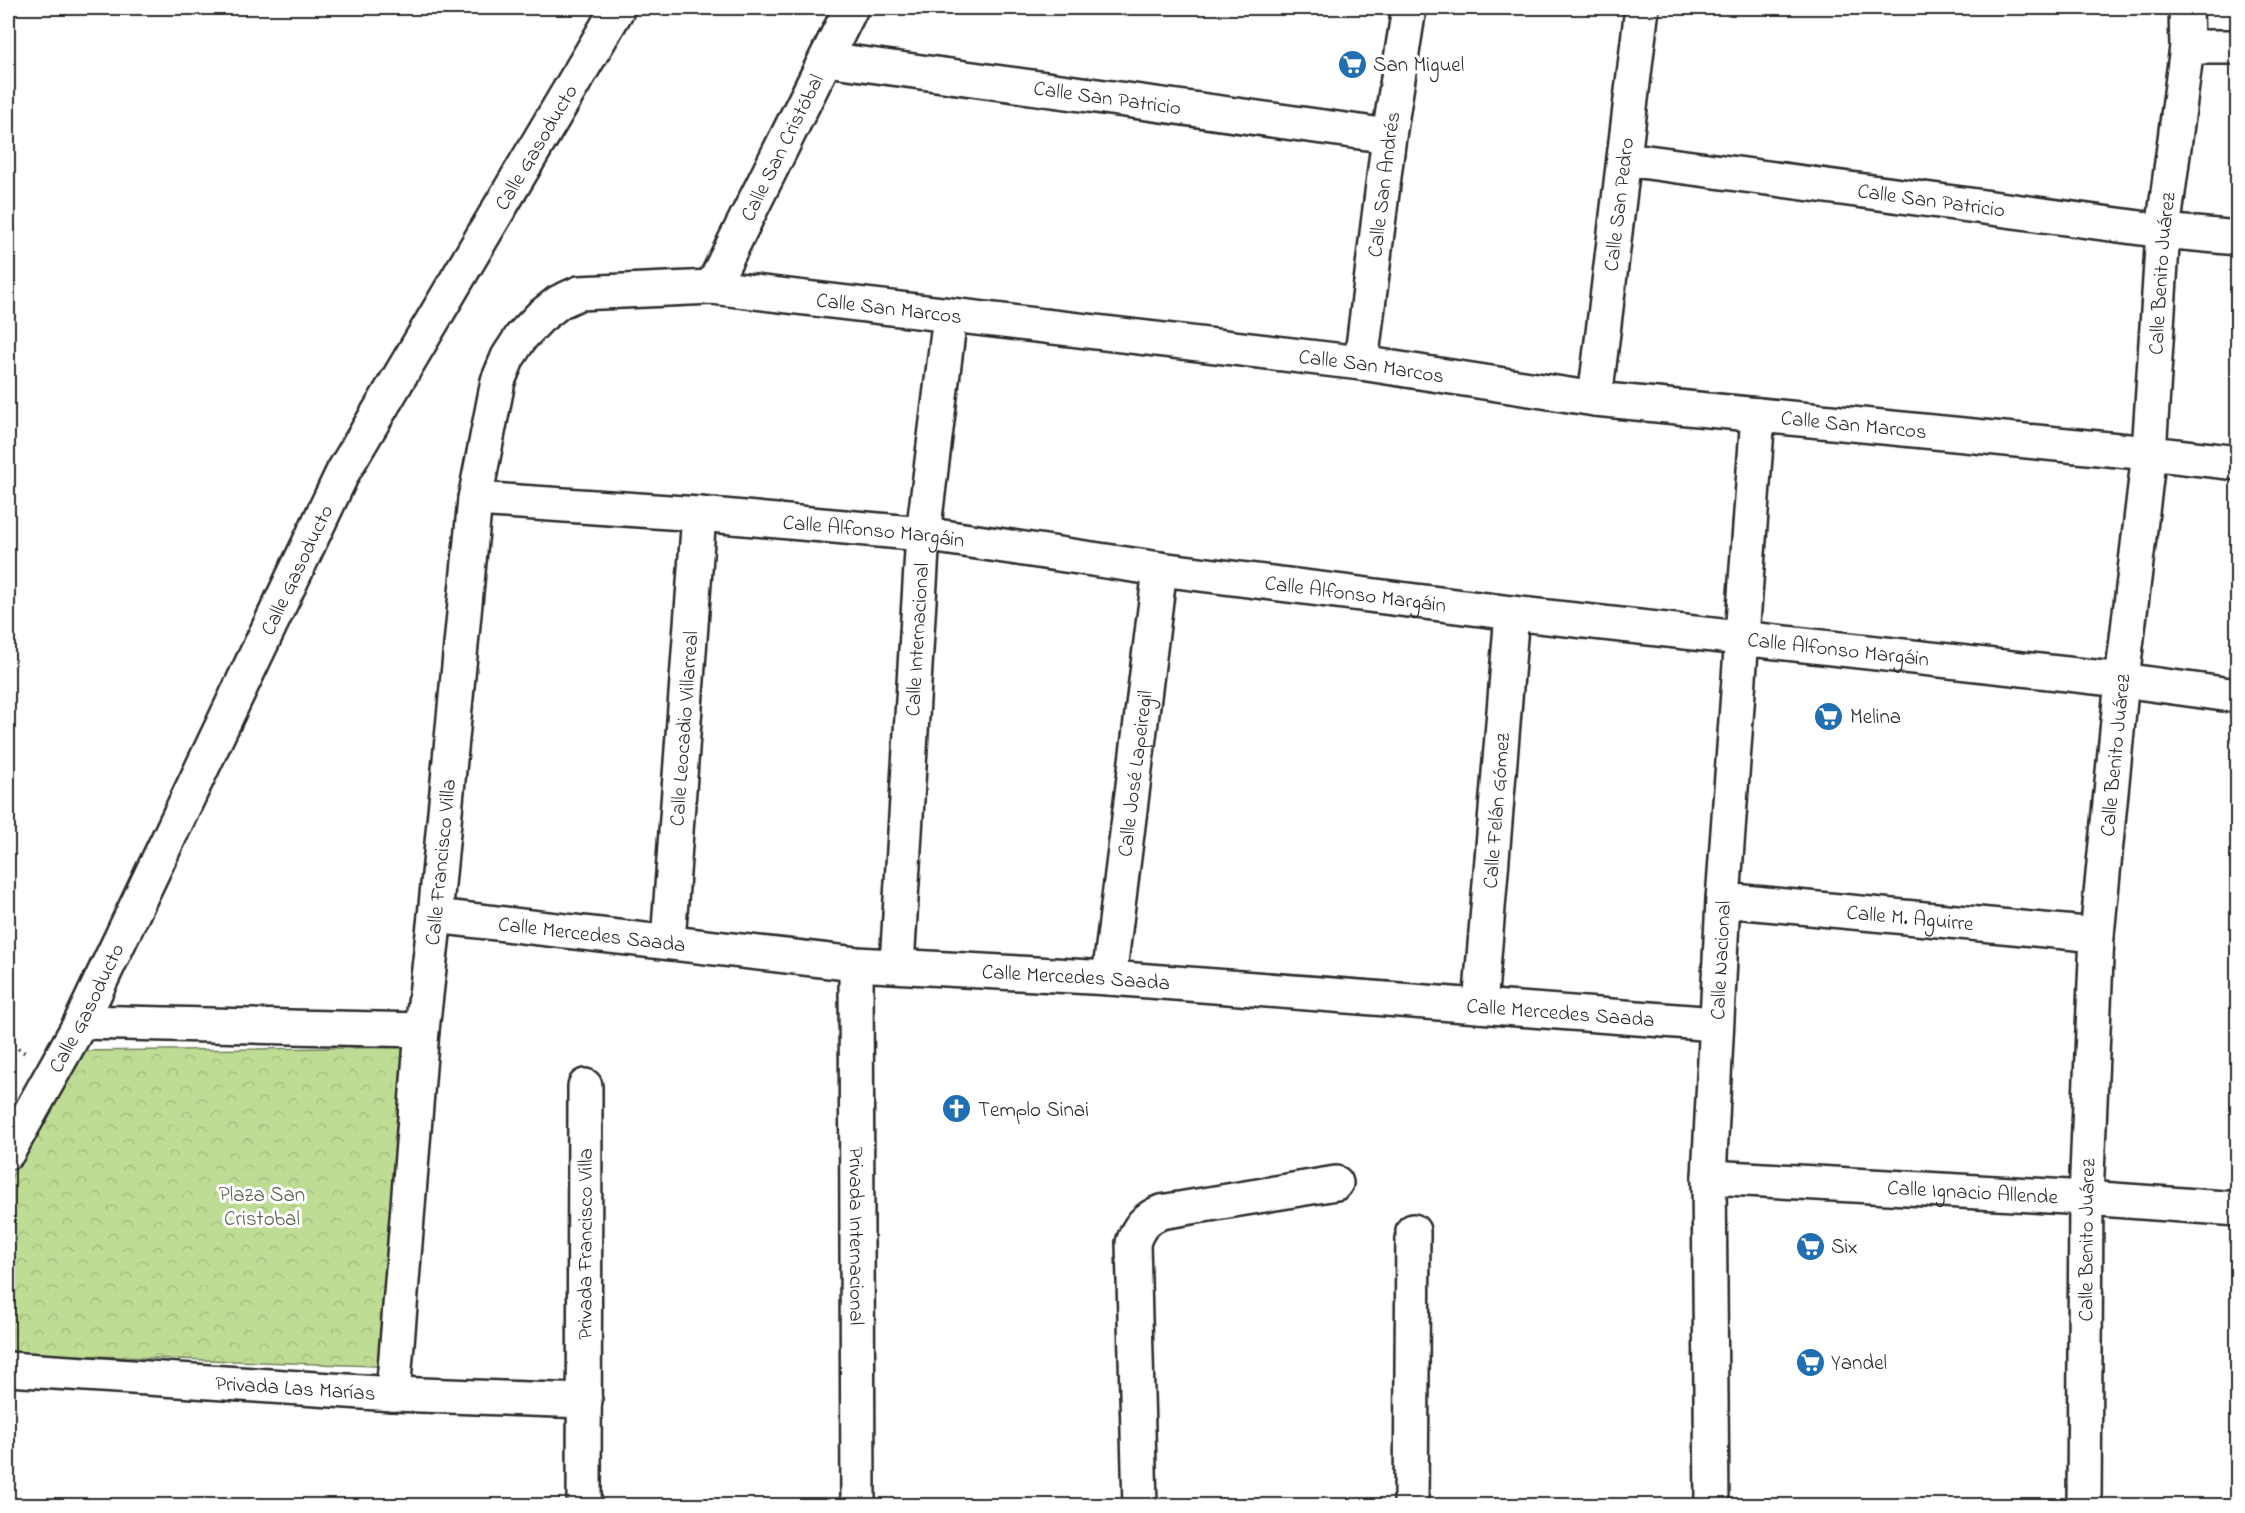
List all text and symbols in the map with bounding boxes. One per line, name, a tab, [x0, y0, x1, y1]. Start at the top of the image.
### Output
supermarket icon: San Miguel	[1336, 48, 1368, 80]
place label: San Miguel	[1373, 51, 1464, 83]
street label: Calle San Cristóbal	[734, 70, 833, 227]
street label: Calle San Patricio	[1031, 75, 1183, 124]
street label: Calle Gasoducto	[488, 79, 586, 217]
street label: Calle San Andrés	[1361, 110, 1410, 259]
street label: Calle San Pedro	[1597, 136, 1643, 273]
street label: Calle San Patricio	[1855, 177, 2007, 227]
street label: Calle Benito Juárez	[2142, 190, 2185, 356]
street label: Calle San Marcos	[814, 286, 963, 333]
street label: Calle San Marcos	[1297, 343, 1446, 393]
street label: Calle San Marcos	[1779, 404, 1928, 448]
street label: Calle Gasoducto	[254, 500, 342, 641]
street label: Calle Alfonso Margáin	[781, 509, 966, 557]
street label: Calle Internacional	[899, 562, 938, 717]
street label: Calle Alfonso Margáin	[1263, 569, 1448, 622]
street label: Calle Alfonso Margáin	[1746, 626, 1930, 676]
street label: Calle Leocadio Villarreal	[663, 630, 707, 827]
street label: Calle Benito Juárez	[2094, 672, 2140, 838]
street label: Calle José Lapeiregil	[1111, 689, 1163, 859]
supermarket icon: Melina	[1813, 700, 1845, 732]
place label: Melina	[1850, 703, 1901, 733]
street label: Calle Felán Gómez	[1477, 732, 1519, 890]
street label: Calle Francisco Villa	[419, 778, 465, 947]
street label: Calle M. Aguirre	[1845, 899, 1975, 940]
street label: Calle Nacional	[1704, 900, 1740, 1021]
street label: Calle Mercedes Saada	[496, 910, 687, 961]
street label: Calle Gasoducto	[42, 939, 133, 1079]
street label: Calle Mercedes Saada	[981, 958, 1171, 1000]
street label: Calle Mercedes Saada	[1465, 992, 1656, 1036]
church icon: Templo Sinai	[941, 1093, 973, 1125]
place label: Templo Sinai	[978, 1096, 1089, 1126]
street label: Privada Internacional	[840, 1147, 870, 1325]
street label: Privada Francisco Villa	[571, 1148, 602, 1340]
street label: Calle Benito Juárez	[2072, 1158, 2105, 1322]
street label: Calle Ignacio Allende	[1886, 1174, 2059, 1213]
park label: Plaza San Cristobal	[219, 1181, 305, 1235]
supermarket icon: Six	[1794, 1230, 1826, 1262]
place label: Six	[1831, 1233, 1858, 1263]
supermarket icon: Yandel	[1794, 1346, 1826, 1378]
place label: Yandel	[1831, 1349, 1887, 1379]
street label: Privada Las Marías	[214, 1369, 376, 1410]

